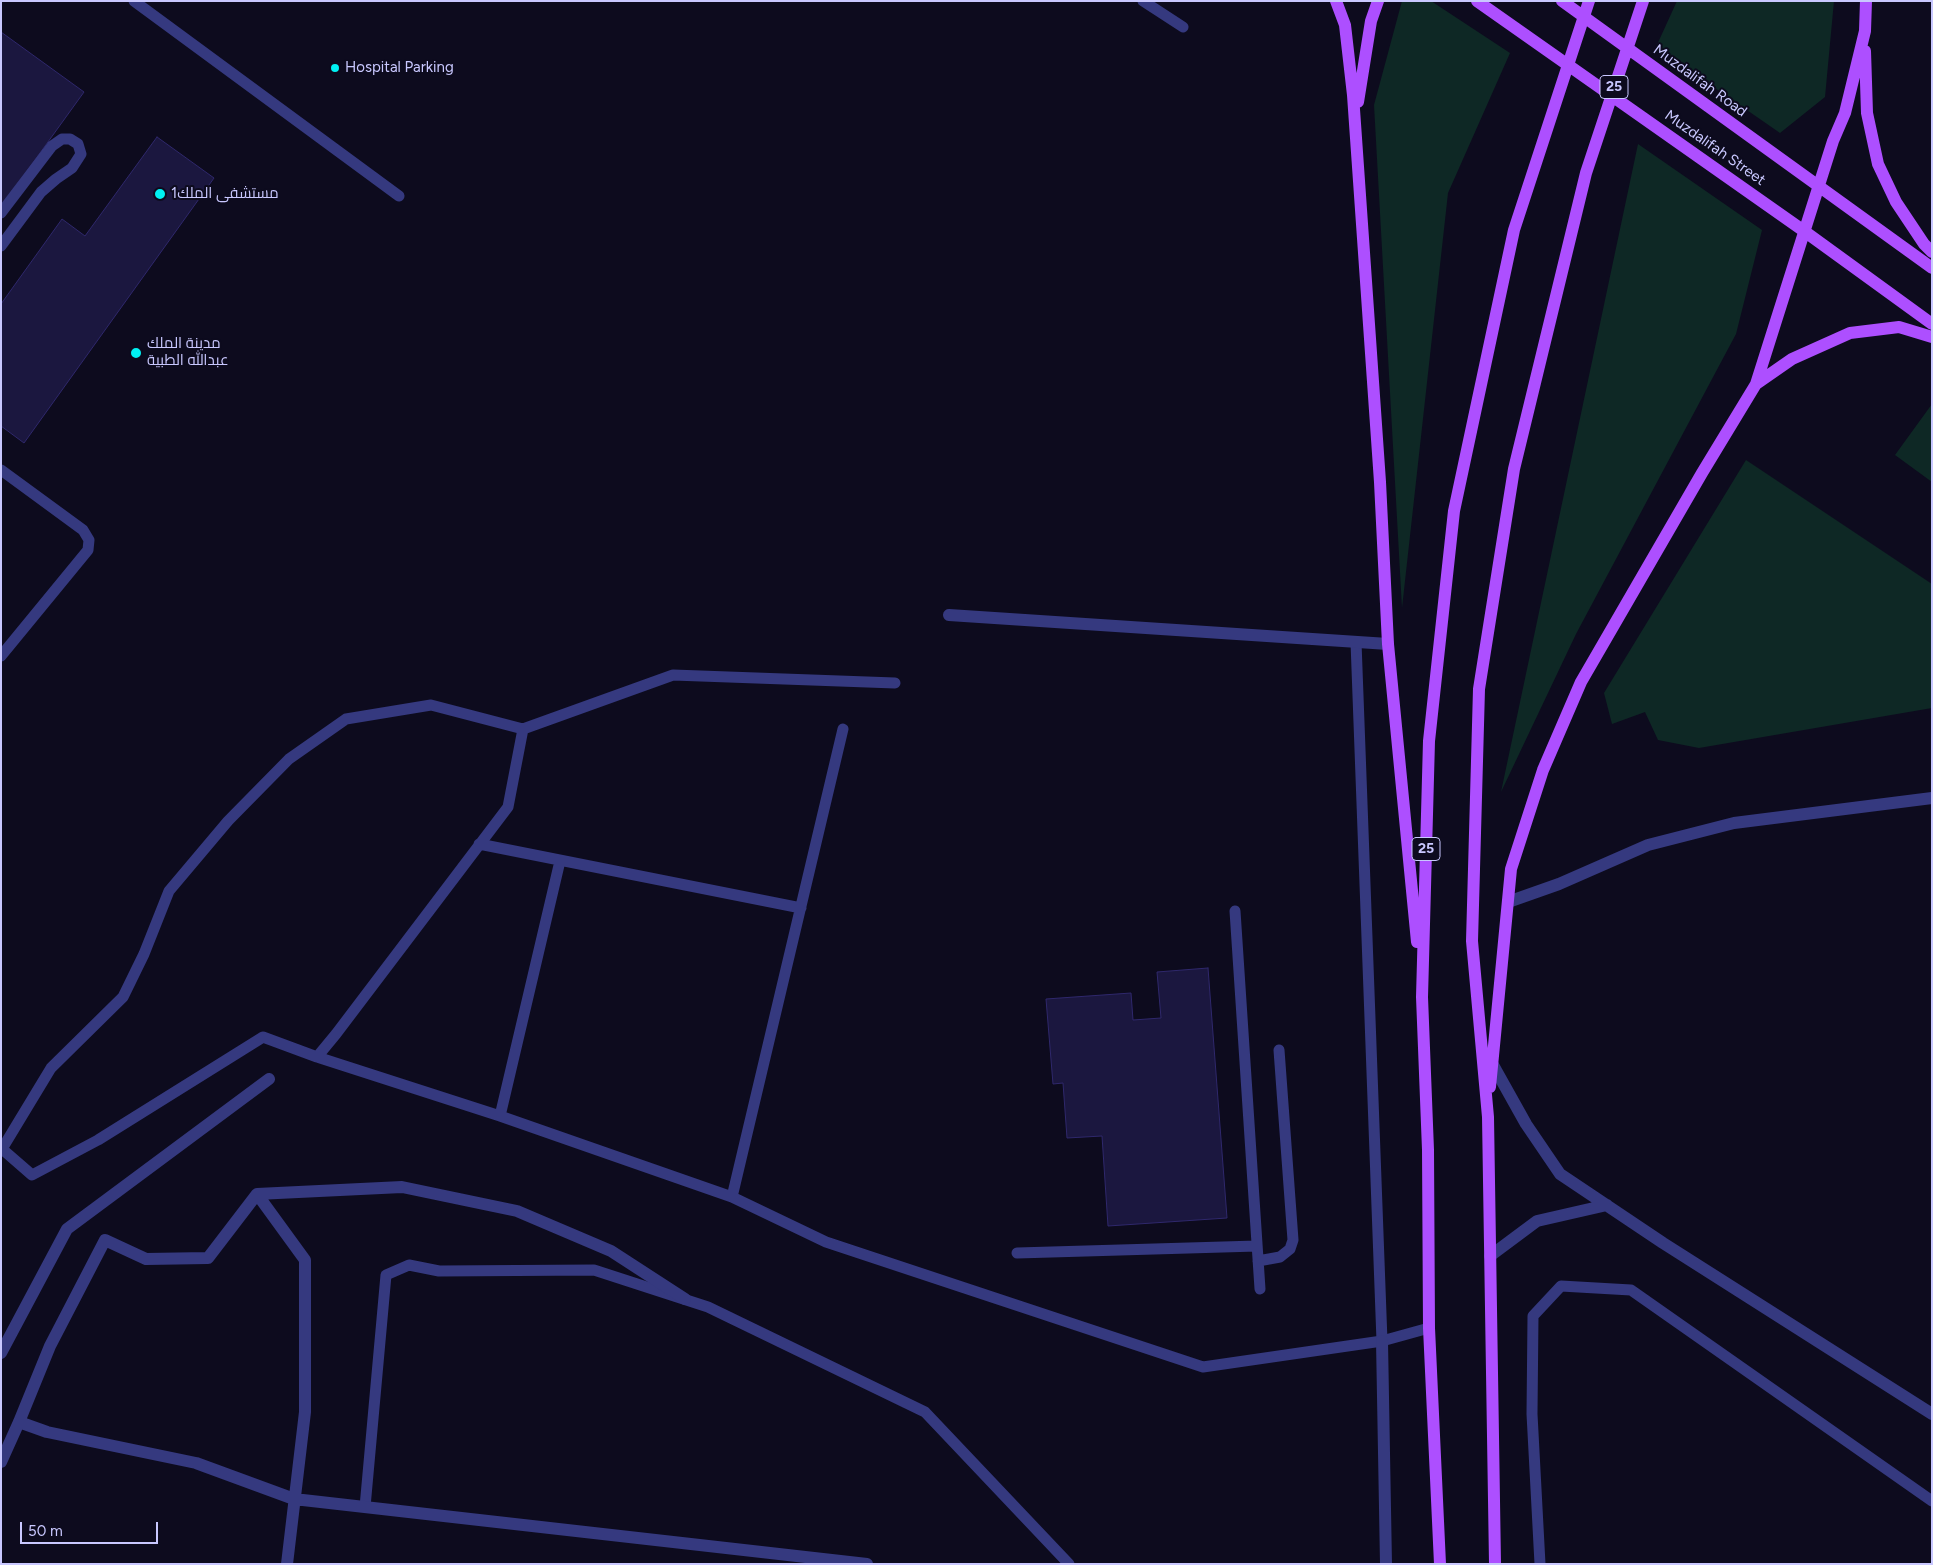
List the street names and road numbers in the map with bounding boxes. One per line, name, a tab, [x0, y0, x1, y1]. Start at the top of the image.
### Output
street label: Muzdalifah Road	[1650, 41, 1750, 121]
road number: 25	[1600, 75, 1628, 98]
street label: Muzdalifah Street	[1661, 107, 1769, 189]
road number: 25	[1412, 838, 1440, 861]

